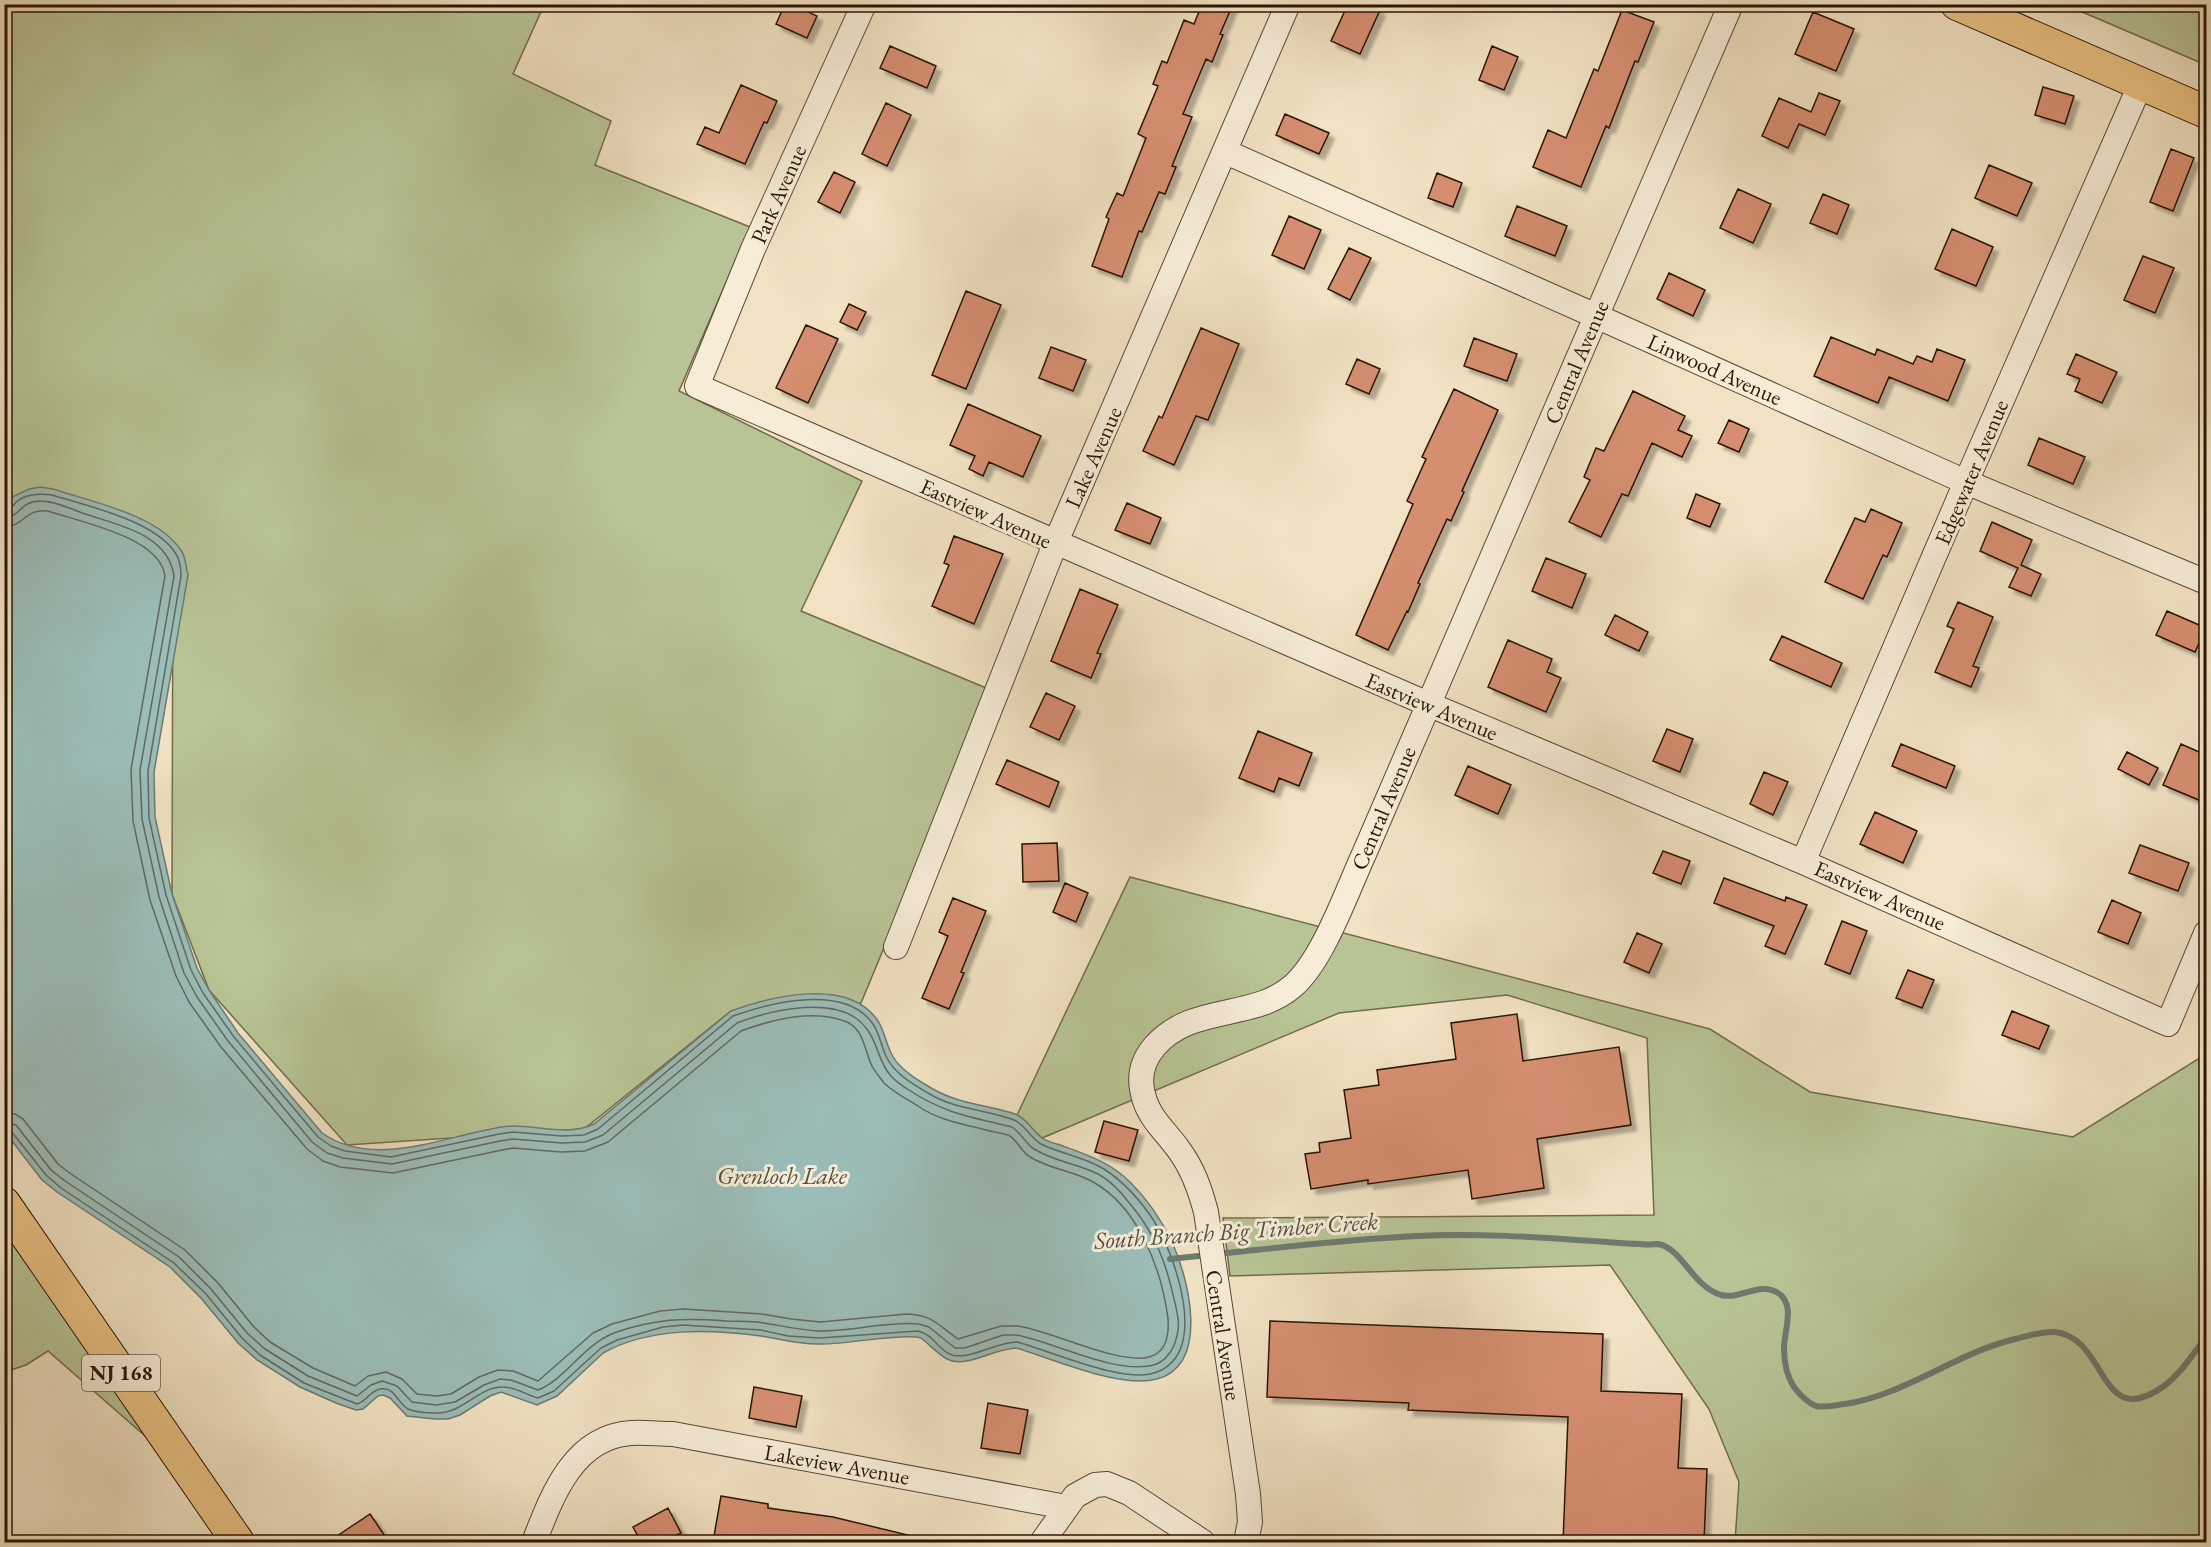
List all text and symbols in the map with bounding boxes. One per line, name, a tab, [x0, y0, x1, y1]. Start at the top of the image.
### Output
street label: Park Avenue	[744, 140, 813, 248]
street label: Central Avenue	[1537, 296, 1616, 428]
street label: Linwood Avenue	[1643, 327, 1787, 412]
street label: Edgewater Avenue	[1928, 395, 2015, 549]
street label: Lake Avenue	[1058, 402, 1129, 512]
street label: Eastview Avenue	[916, 472, 1056, 556]
street label: Eastview Avenue	[1361, 666, 1503, 747]
street label: Central Avenue	[1344, 742, 1423, 874]
street label: Eastview Avenue	[1810, 854, 1950, 938]
water label: Grenloch Lake	[717, 1160, 848, 1191]
water label: South Branch Big Timber Creek	[1092, 1205, 1379, 1256]
street label: Central Avenue	[1199, 1268, 1248, 1403]
road number: NJ 168	[82, 1355, 160, 1391]
street label: Lakeview Avenue	[762, 1437, 912, 1492]

